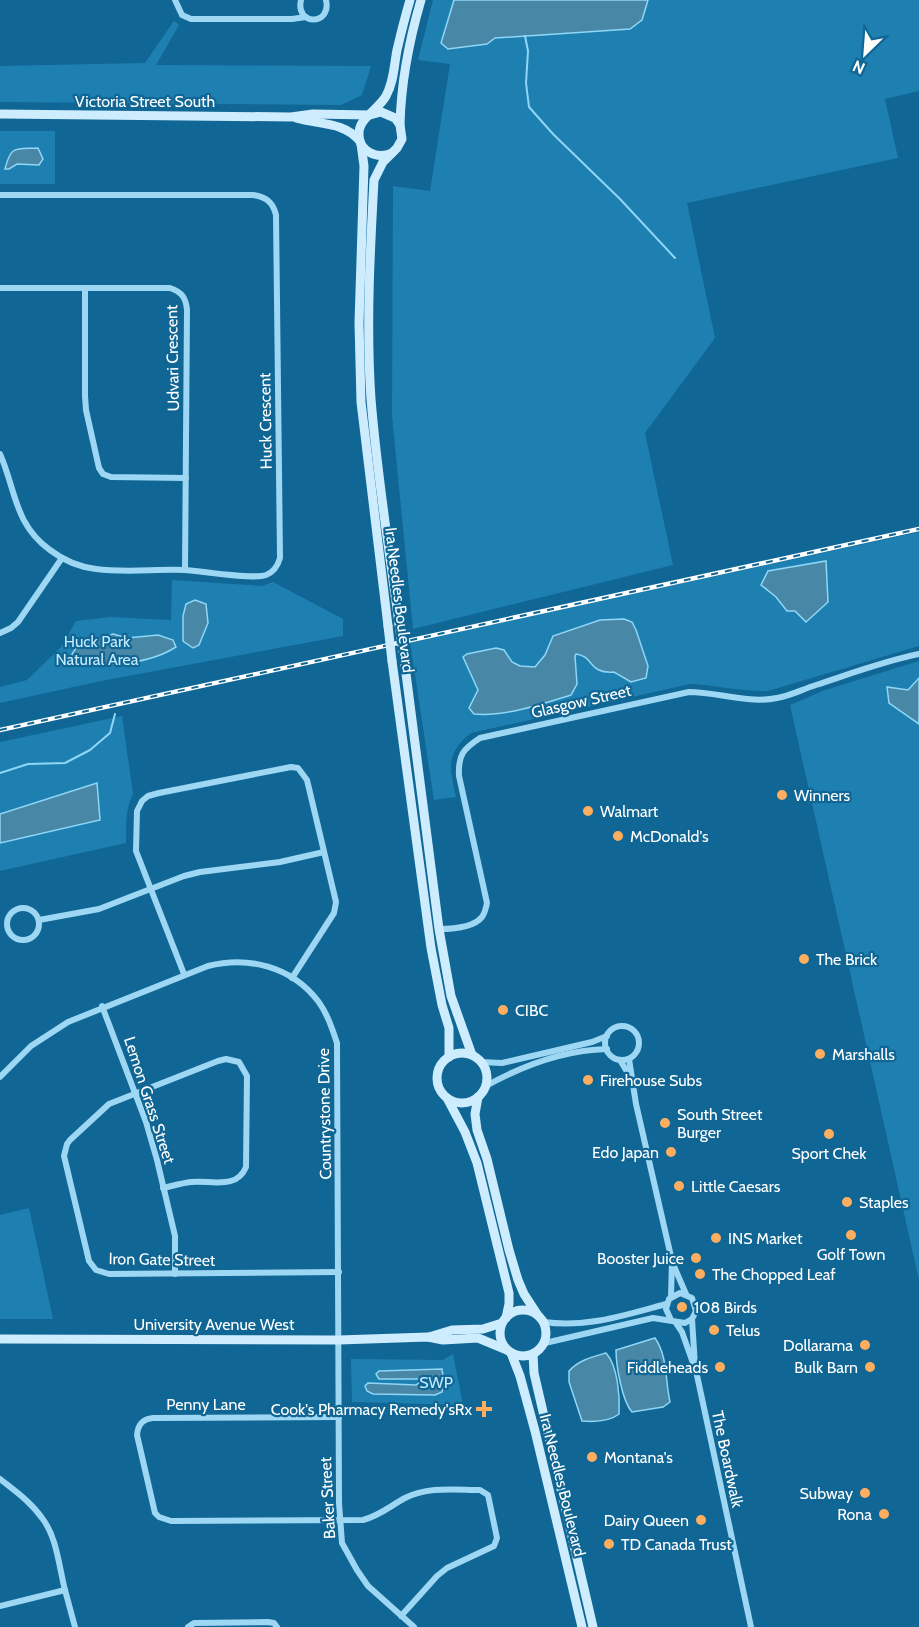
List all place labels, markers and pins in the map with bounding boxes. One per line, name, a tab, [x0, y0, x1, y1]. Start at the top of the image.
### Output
place label: Winners	[794, 786, 851, 805]
marker: Winners	[775, 788, 789, 802]
place label: Walmart	[600, 802, 659, 821]
marker: Walmart	[581, 804, 595, 818]
place label: McDonald's	[630, 827, 709, 846]
marker: McDonald's	[611, 829, 625, 843]
place label: The Brick	[816, 950, 878, 969]
marker: The Brick	[797, 952, 811, 966]
place label: CIBC	[515, 1001, 548, 1020]
marker: CIBC	[496, 1003, 510, 1017]
place label: Marshalls	[832, 1045, 895, 1064]
marker: Marshalls	[813, 1047, 827, 1061]
place label: Firehouse Subs	[600, 1071, 702, 1090]
marker: Firehouse Subs	[581, 1073, 595, 1087]
place label: South Street Burger	[677, 1105, 763, 1142]
marker: South Street Burger	[658, 1116, 672, 1130]
marker: Sport Chek	[822, 1127, 836, 1141]
place label: Edo Japan	[592, 1143, 659, 1162]
place label: Sport Chek	[792, 1144, 867, 1163]
marker: Edo Japan	[664, 1145, 678, 1159]
place label: Little Caesars	[691, 1177, 781, 1196]
marker: Little Caesars	[672, 1179, 686, 1193]
place label: Staples	[859, 1193, 909, 1212]
marker: Staples	[840, 1195, 854, 1209]
marker: Golf Town	[844, 1228, 858, 1242]
place label: INS Market	[728, 1229, 803, 1248]
marker: INS Market	[709, 1231, 723, 1245]
place label: Golf Town	[817, 1245, 885, 1264]
place label: Booster Juice	[597, 1249, 684, 1268]
marker: Booster Juice	[689, 1251, 703, 1265]
place label: The Chopped Leaf	[712, 1265, 836, 1284]
marker: The Chopped Leaf	[693, 1267, 707, 1281]
place label: 108 Birds	[694, 1298, 757, 1317]
marker: 108 Birds	[675, 1300, 689, 1314]
place label: Telus	[726, 1321, 761, 1340]
marker: Telus	[707, 1323, 721, 1337]
place label: Dollarama	[783, 1336, 853, 1355]
marker: Dollarama	[858, 1338, 872, 1352]
place label: Fiddleheads	[627, 1358, 708, 1377]
place label: Bulk Barn	[794, 1358, 858, 1377]
marker: Fiddleheads	[713, 1360, 727, 1374]
marker: Bulk Barn	[863, 1360, 877, 1374]
place label: Cook's Pharmacy Remedy'sRx	[271, 1400, 472, 1419]
marker: Cook's Pharmacy Remedy'sRx	[477, 1402, 491, 1416]
place label: Montana's	[604, 1448, 673, 1467]
marker: Montana's	[585, 1450, 599, 1464]
place label: Subway	[800, 1484, 853, 1503]
marker: Subway	[858, 1486, 872, 1500]
place label: Rona	[837, 1505, 872, 1524]
marker: Rona	[877, 1507, 891, 1521]
place label: Dairy Queen	[604, 1511, 689, 1530]
marker: Dairy Queen	[694, 1513, 708, 1527]
place label: TD Canada Trust	[621, 1535, 732, 1554]
marker: TD Canada Trust	[602, 1537, 616, 1551]

